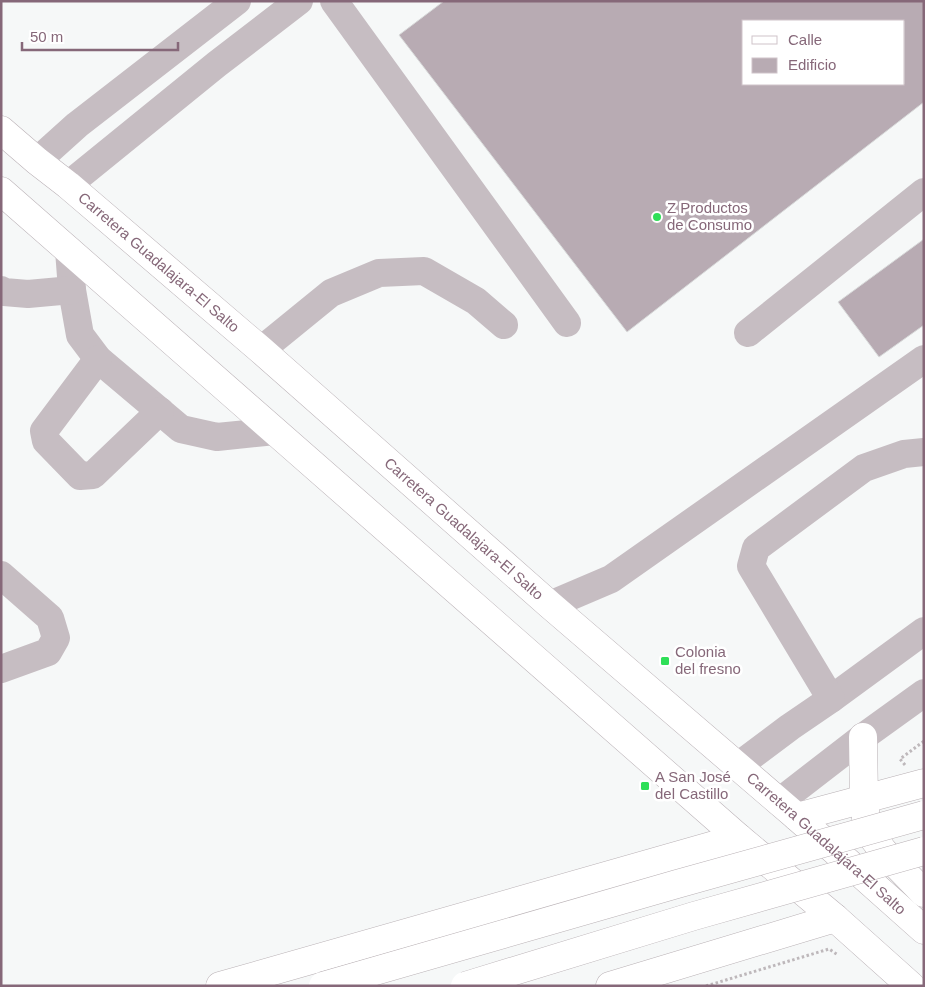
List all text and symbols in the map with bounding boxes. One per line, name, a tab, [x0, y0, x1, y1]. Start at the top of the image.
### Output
scale bar	[22, 20, 179, 52]
legend	[742, 20, 905, 85]
text: 50 m	[30, 28, 63, 45]
text: Calle	[788, 31, 822, 48]
text: Edificio	[788, 56, 836, 73]
street label: Carretera Guadalajara-El Salto	[75, 189, 243, 336]
place label: Z Productos de Consumo	[667, 199, 752, 233]
marker: Z Productos de Consumo	[651, 211, 663, 223]
street label: Carretera Guadalajara-El Salto	[381, 454, 547, 603]
place label: Colonia del fresno	[675, 643, 741, 677]
marker: Colonia del fresno	[659, 655, 671, 667]
place label: A San José del Castillo	[655, 768, 731, 802]
street label: Carretera Guadalajara-El Salto	[744, 769, 909, 918]
marker: A San José del Castillo	[639, 780, 651, 792]

